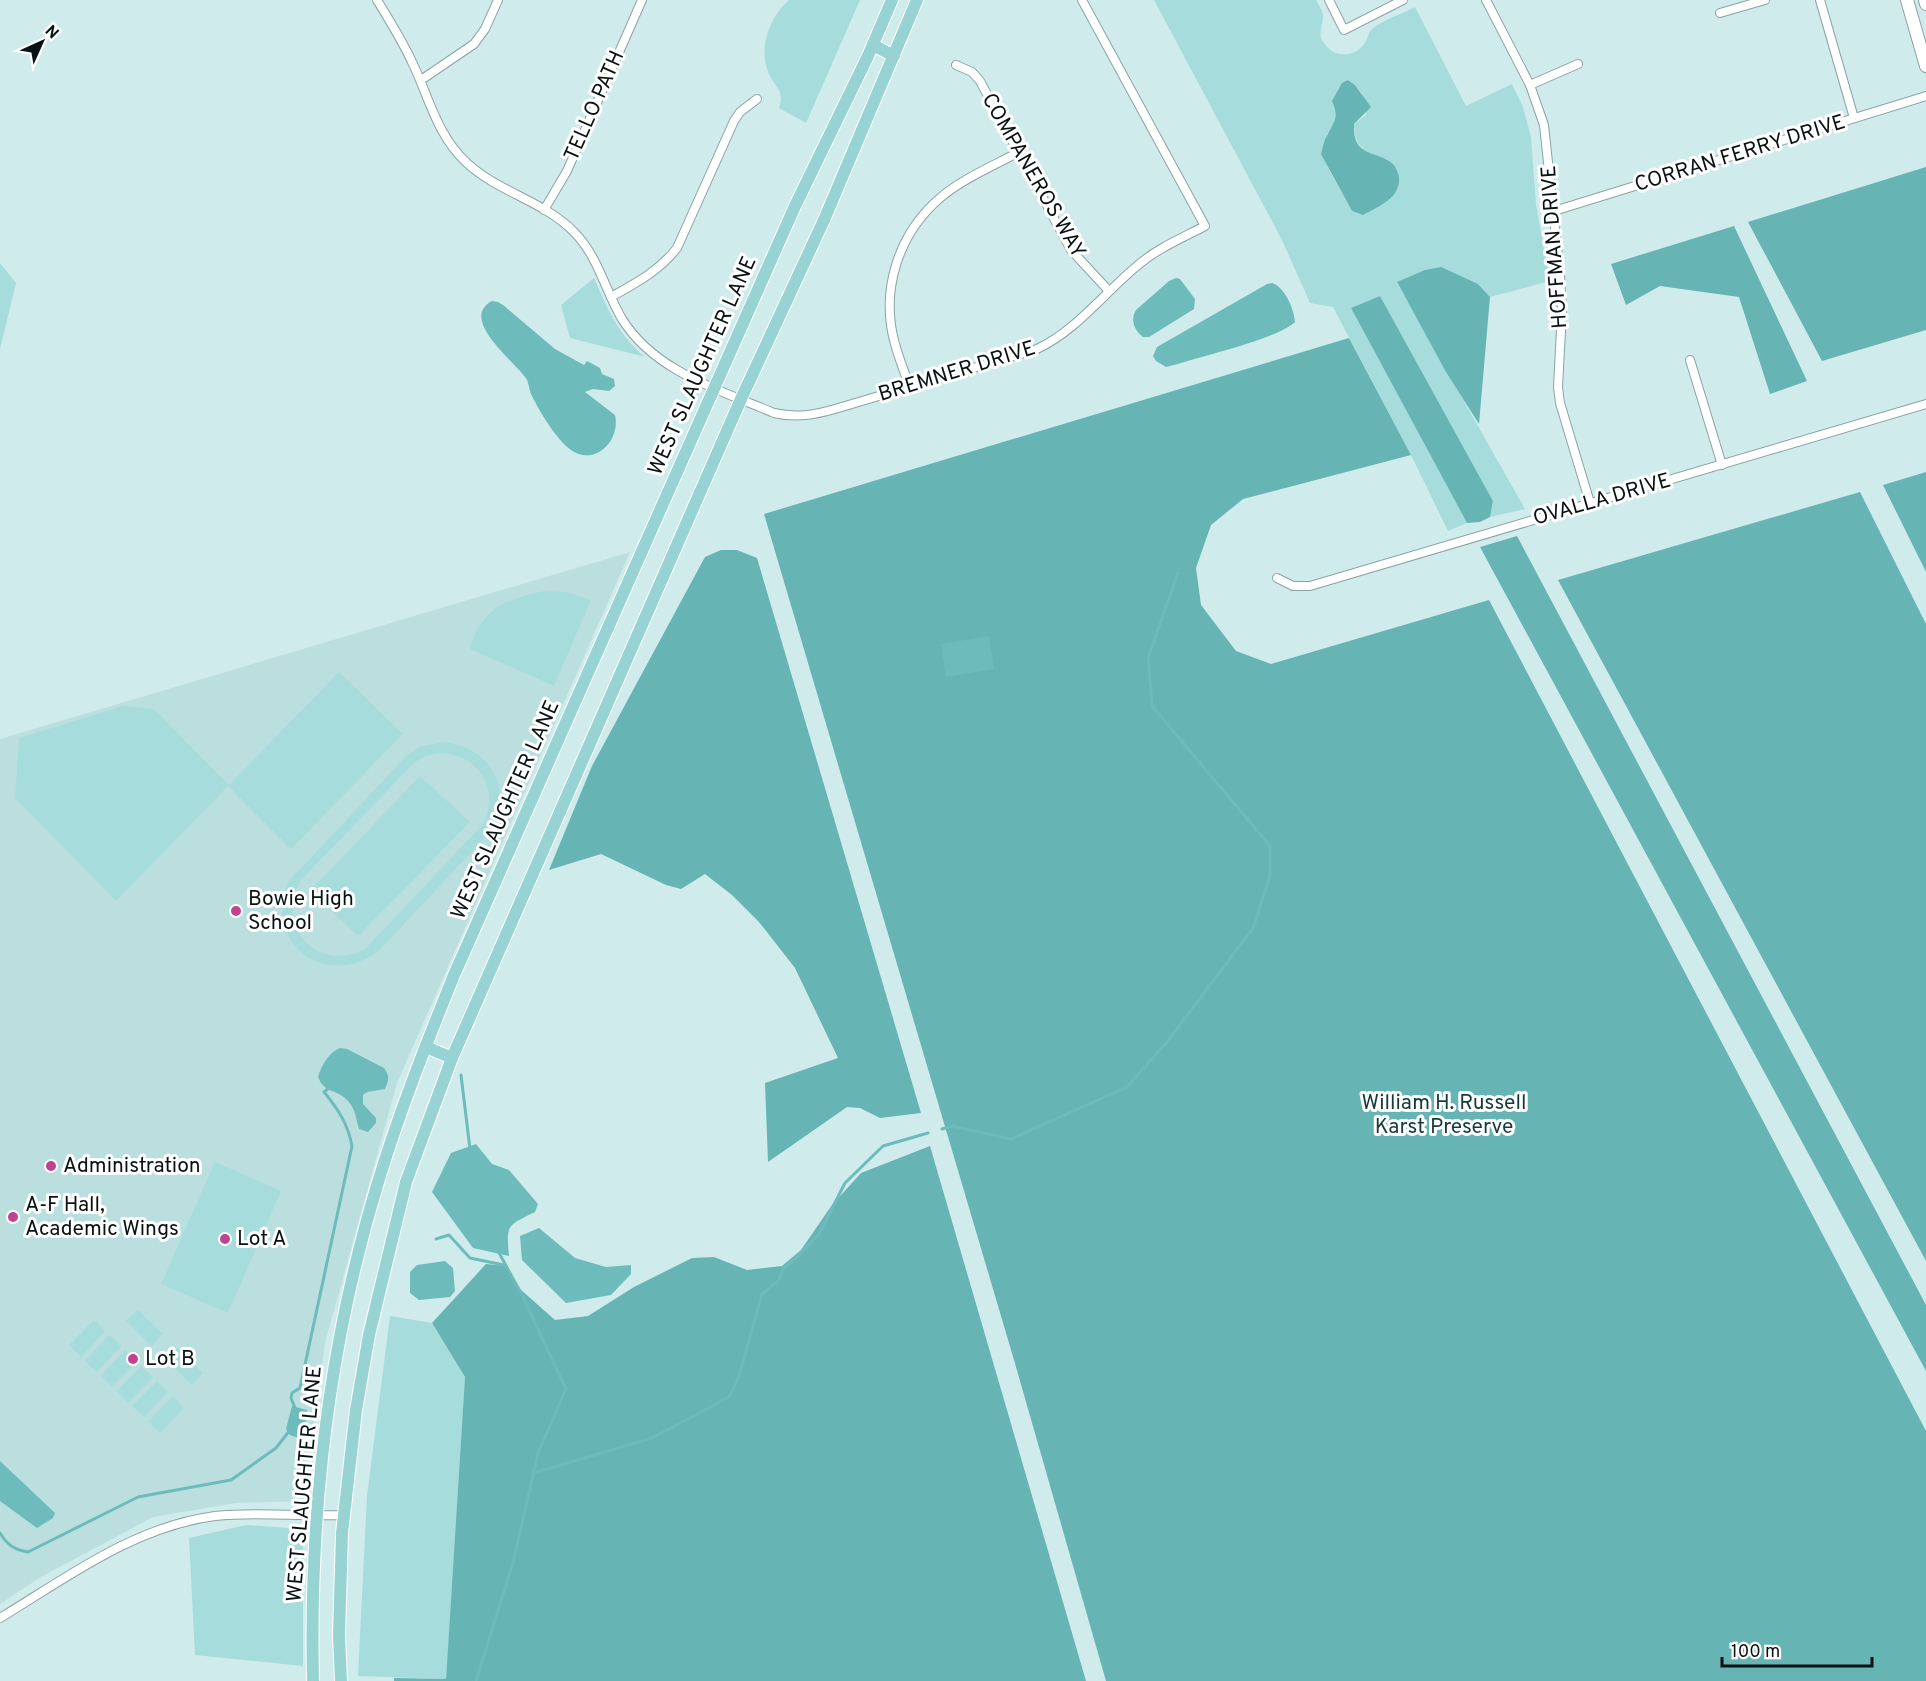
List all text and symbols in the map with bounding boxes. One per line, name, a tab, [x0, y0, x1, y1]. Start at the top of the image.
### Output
north arrow	[12, 12, 72, 72]
text: N	[40, 22, 62, 44]
street label: TELLO PATH	[559, 47, 631, 165]
street label: COMPANEROS WAY	[975, 89, 1091, 263]
street label: CORRAN FERRY DRIVE	[1631, 109, 1849, 199]
street label: HOFFMAN DRIVE	[1536, 165, 1574, 329]
street label: WEST SLAUGHTER LANE	[643, 252, 763, 480]
street label: BREMNER DRIVE	[875, 335, 1039, 409]
street label: OVALLA DRIVE	[1530, 467, 1674, 533]
street label: WEST SLAUGHTER LANE	[446, 696, 566, 924]
place label: Bowie High School	[248, 886, 354, 937]
marker: Bowie High School	[229, 904, 243, 918]
park label: William H. Russell Karst Preserve	[1362, 1090, 1526, 1141]
place label: Administration	[63, 1153, 201, 1180]
marker: Administration	[44, 1159, 58, 1173]
place label: A-F Hall, Academic Wings	[25, 1192, 179, 1243]
marker: A-F Hall, Academic Wings	[6, 1210, 20, 1224]
place label: Lot A	[237, 1226, 287, 1253]
marker: Lot A	[218, 1232, 232, 1246]
place label: Lot B	[145, 1346, 195, 1373]
marker: Lot B	[126, 1352, 140, 1366]
street label: WEST SLAUGHTER LANE	[281, 1365, 329, 1603]
scale bar	[1722, 1630, 1872, 1668]
text: 100 m	[1731, 1641, 1780, 1664]

